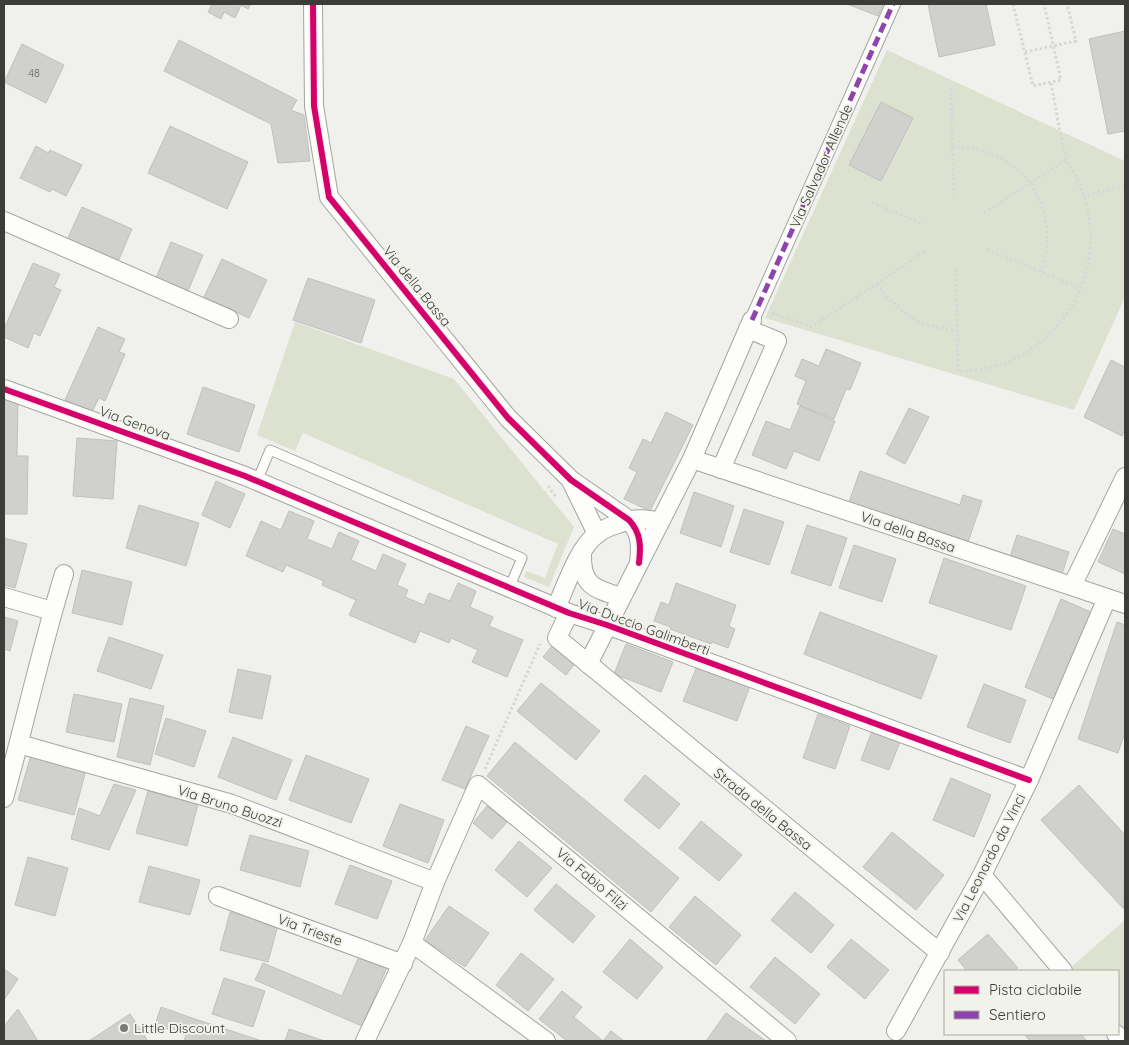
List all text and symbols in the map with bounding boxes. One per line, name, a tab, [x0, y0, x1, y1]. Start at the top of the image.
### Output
house number: 48	[28, 66, 40, 80]
street label: Via Salvador Allende	[786, 101, 856, 231]
street label: Via della Bassa	[379, 242, 455, 330]
street label: Via Genova	[97, 402, 173, 444]
street label: Via della Bassa	[858, 507, 958, 557]
street label: Via Duccio Galimberti	[575, 595, 713, 659]
street label: Strada della Bassa	[710, 764, 816, 854]
street label: Via Bruno Buozzi	[175, 781, 285, 831]
street label: Via Leonardo da Vinci	[949, 791, 1029, 925]
street label: Via Fabio Filzi	[552, 844, 632, 914]
street label: Via Trieste	[275, 910, 345, 950]
legend	[944, 970, 1119, 1035]
text: Pista ciclabile	[989, 980, 1082, 999]
text: Sentiero	[989, 1005, 1046, 1024]
place label: Little Discount	[134, 1019, 225, 1037]
marker: Little Discount	[118, 1022, 130, 1034]

